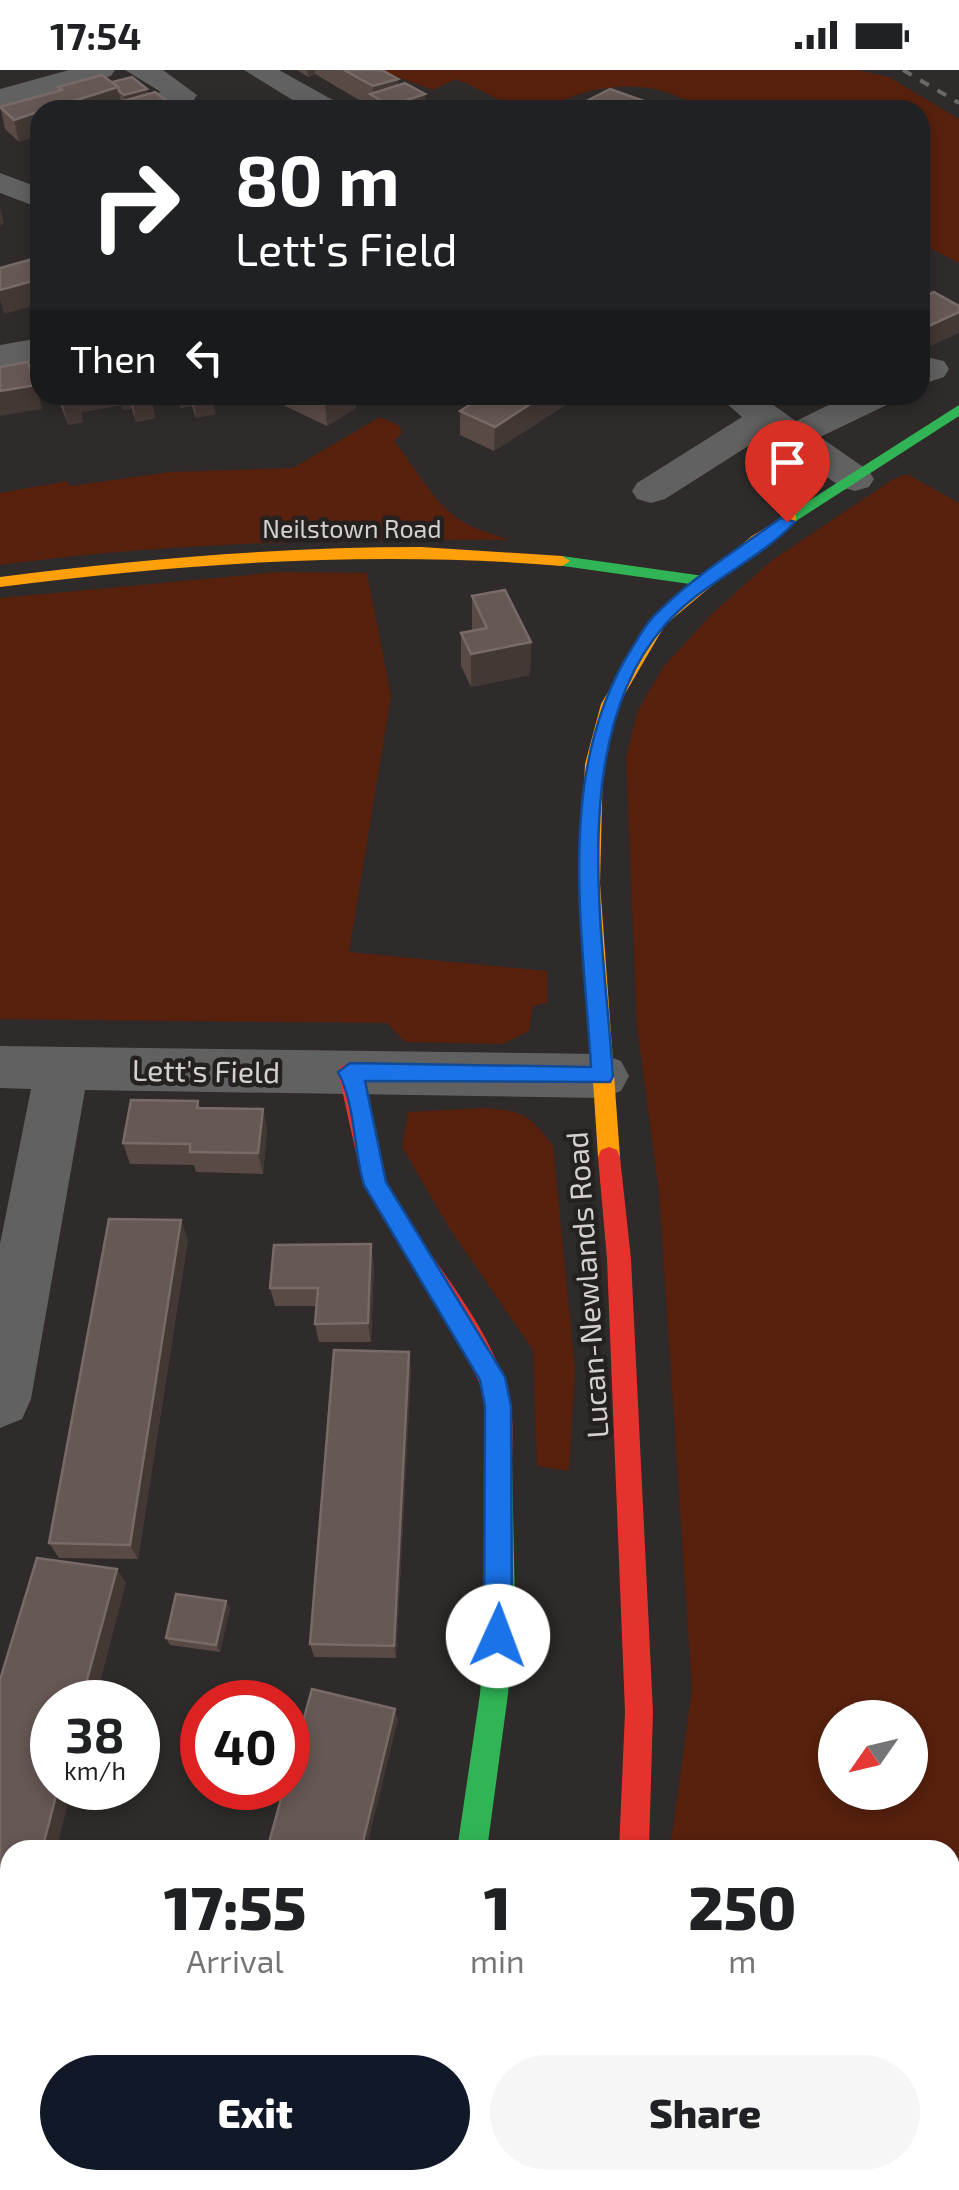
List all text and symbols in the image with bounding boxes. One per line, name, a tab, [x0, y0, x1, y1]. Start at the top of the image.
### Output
text: 17:54	[50, 12, 141, 58]
text: 80 m	[235, 136, 400, 220]
icon: right	[70, 140, 200, 270]
text: Lett's Field	[235, 221, 458, 275]
icon: left	[177, 330, 232, 385]
text: Then	[70, 335, 157, 381]
pin	[745, 420, 830, 523]
icon: arrive	[760, 435, 815, 490]
street label: Neilstown Road	[262, 513, 442, 543]
street label: Lett's Field	[132, 1051, 280, 1089]
street label: Lucan-Newlands Road	[557, 1130, 615, 1440]
position arrow	[446, 1584, 550, 1688]
speed limit sign: 40	[180, 1680, 310, 1810]
north arrow	[818, 1700, 928, 1810]
map controls	[818, 1700, 928, 1810]
text: 38	[65, 1703, 125, 1763]
text: km/h	[64, 1755, 126, 1785]
text: 17:55	[164, 1870, 306, 1942]
text: 1	[484, 1870, 511, 1942]
text: 250	[688, 1870, 796, 1942]
text: Arrival	[186, 1941, 284, 1979]
text: min	[470, 1941, 525, 1979]
text: m	[728, 1941, 756, 1979]
button: Exit	[40, 2055, 470, 2170]
button: Share	[490, 2055, 920, 2170]

